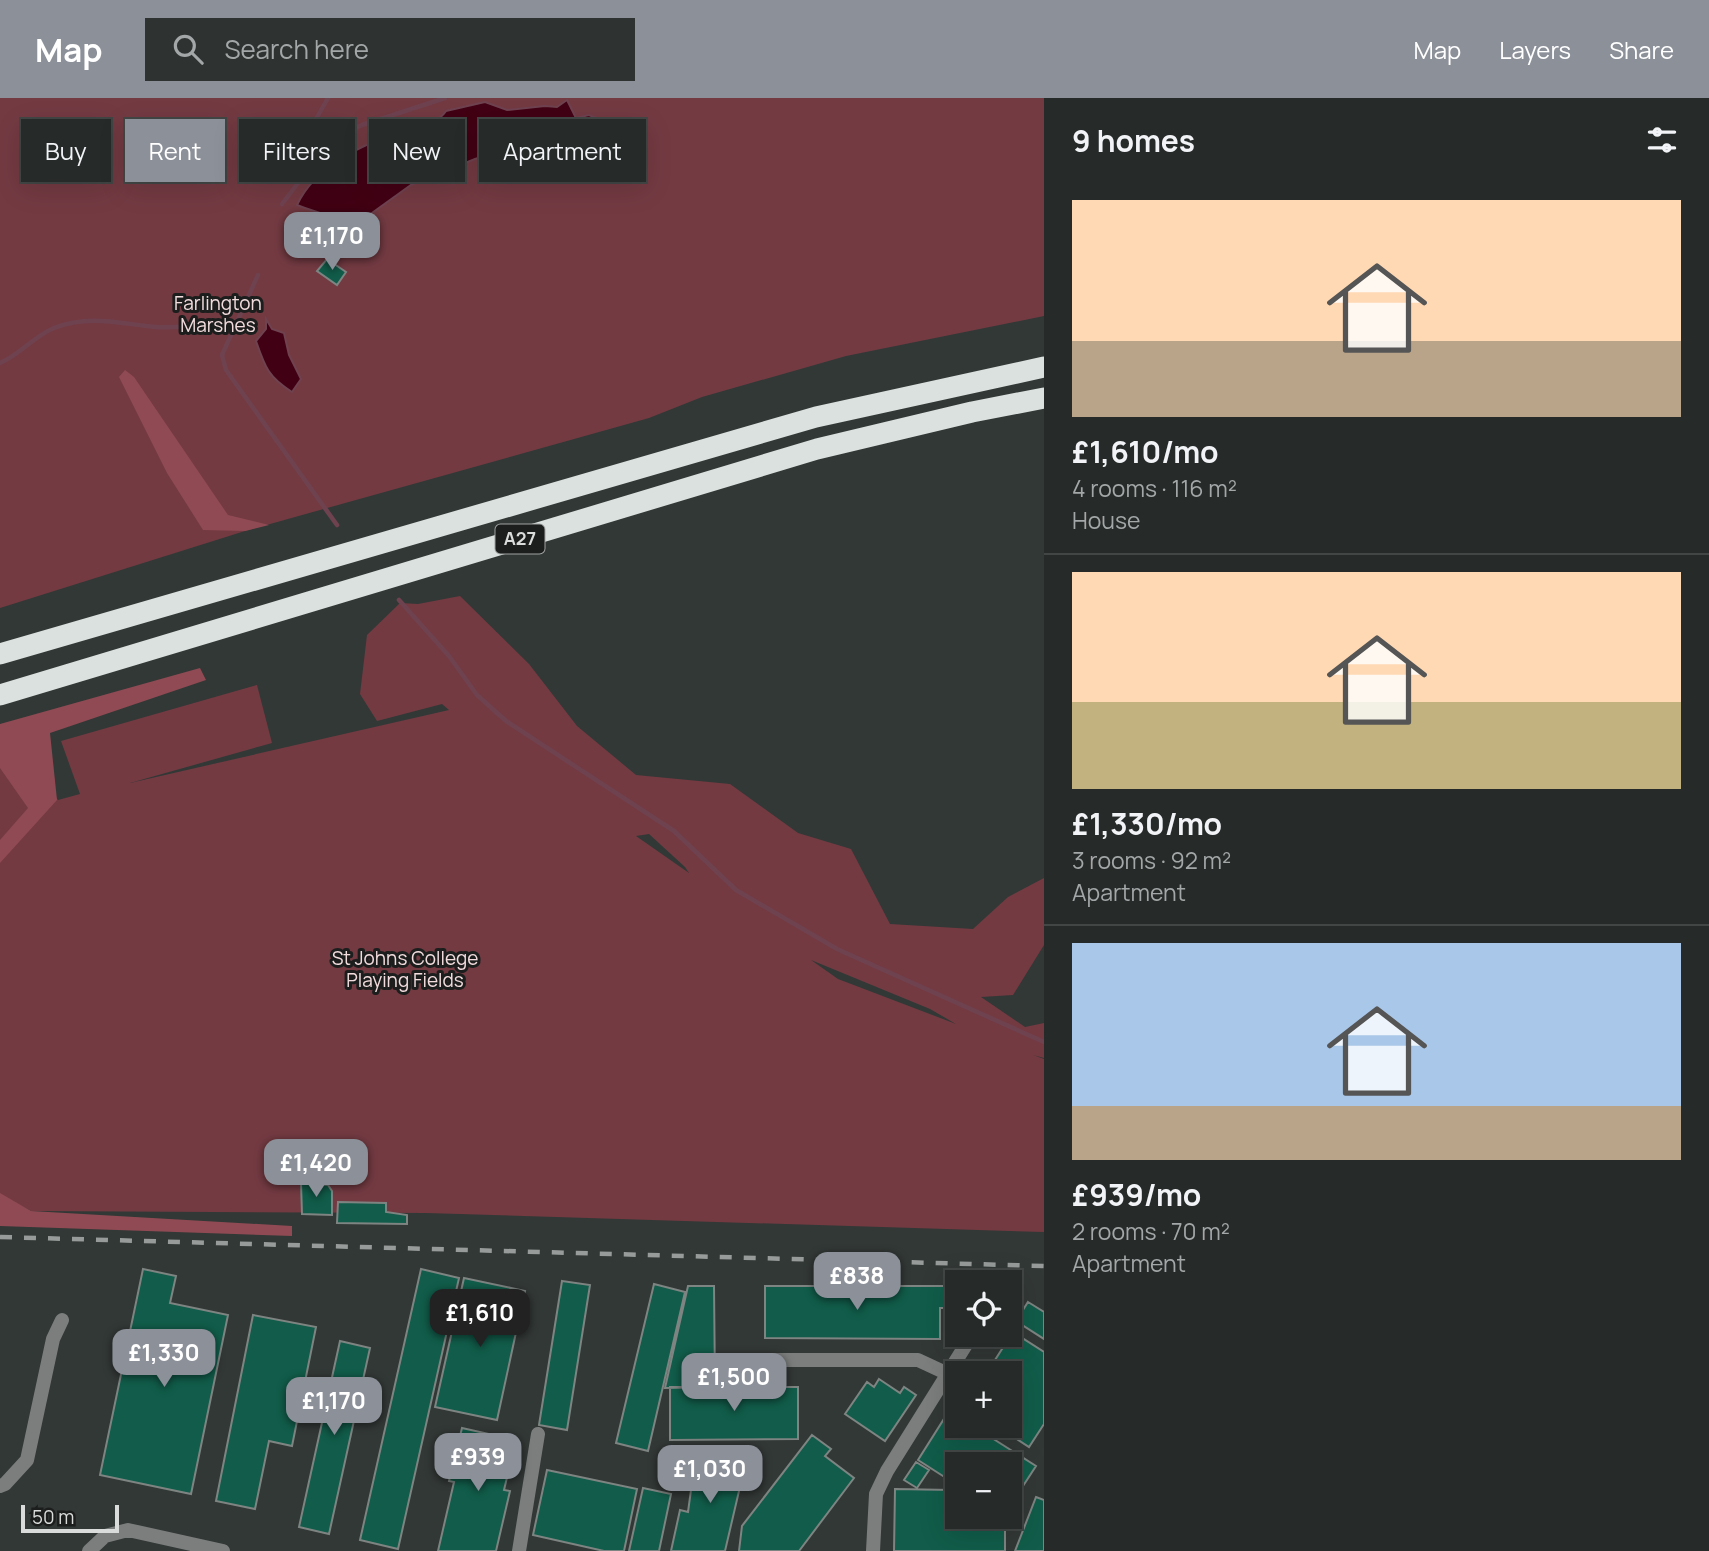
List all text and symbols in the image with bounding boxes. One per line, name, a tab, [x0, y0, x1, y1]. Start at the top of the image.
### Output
search box	[145, 18, 635, 81]
text: Map	[35, 27, 103, 72]
icon: search	[169, 30, 207, 68]
text: Search here	[225, 31, 369, 67]
text: Map	[1414, 33, 1461, 66]
text: Layers	[1499, 33, 1571, 66]
text: Share	[1609, 33, 1674, 66]
chip: Buy	[21, 119, 111, 182]
chip: Rent	[125, 119, 225, 182]
chip: Filters	[239, 119, 355, 182]
chip: New	[369, 119, 465, 182]
chip: Apartment	[479, 119, 646, 182]
text: 9 homes	[1072, 120, 1195, 161]
icon: filters	[1643, 121, 1681, 159]
pin: £1,170	[275, 212, 389, 272]
text: £1,170	[300, 219, 364, 251]
icon: home	[1314, 245, 1440, 371]
park label: Farlington Marshes	[174, 290, 262, 338]
text: £1,610/mo	[1072, 431, 1219, 472]
text: 4 rooms · 116 m²	[1072, 472, 1237, 504]
text: House	[1072, 504, 1141, 536]
road number: A27	[496, 524, 544, 554]
icon: home	[1314, 617, 1440, 743]
text: £1,330/mo	[1072, 803, 1222, 844]
text: 3 rooms · 92 m²	[1072, 844, 1231, 876]
text: Apartment	[1072, 876, 1186, 908]
park label: St Johns College Playing Fields	[332, 945, 478, 993]
icon: home	[1314, 988, 1440, 1114]
pin: £1,420	[259, 1140, 373, 1199]
text: £1,420	[280, 1146, 352, 1178]
text: £939/mo	[1072, 1174, 1201, 1215]
text: 2 rooms · 70 m²	[1072, 1215, 1230, 1247]
text: Apartment	[1072, 1247, 1186, 1279]
pin: £838	[816, 1252, 898, 1312]
text: £838	[830, 1259, 884, 1291]
map controls	[945, 1270, 1022, 1529]
button: locate	[945, 1270, 1022, 1347]
pin: £1,610	[423, 1290, 537, 1349]
text: £1,610	[446, 1296, 514, 1328]
pin: £1,330	[107, 1330, 221, 1389]
text: £1,330	[128, 1336, 200, 1368]
pin: £1,500	[677, 1354, 791, 1413]
text: £1,500	[697, 1360, 771, 1392]
button: +	[945, 1361, 1022, 1438]
pin: £1,170	[277, 1378, 391, 1437]
text: £1,170	[302, 1384, 366, 1416]
pin: £939	[437, 1434, 519, 1493]
text: £939	[450, 1440, 506, 1472]
pin: £1,030	[653, 1446, 767, 1505]
text: £1,030	[674, 1452, 746, 1484]
button: −	[945, 1452, 1022, 1529]
scale bar	[21, 1502, 119, 1534]
text: 50 m	[32, 1504, 74, 1530]

